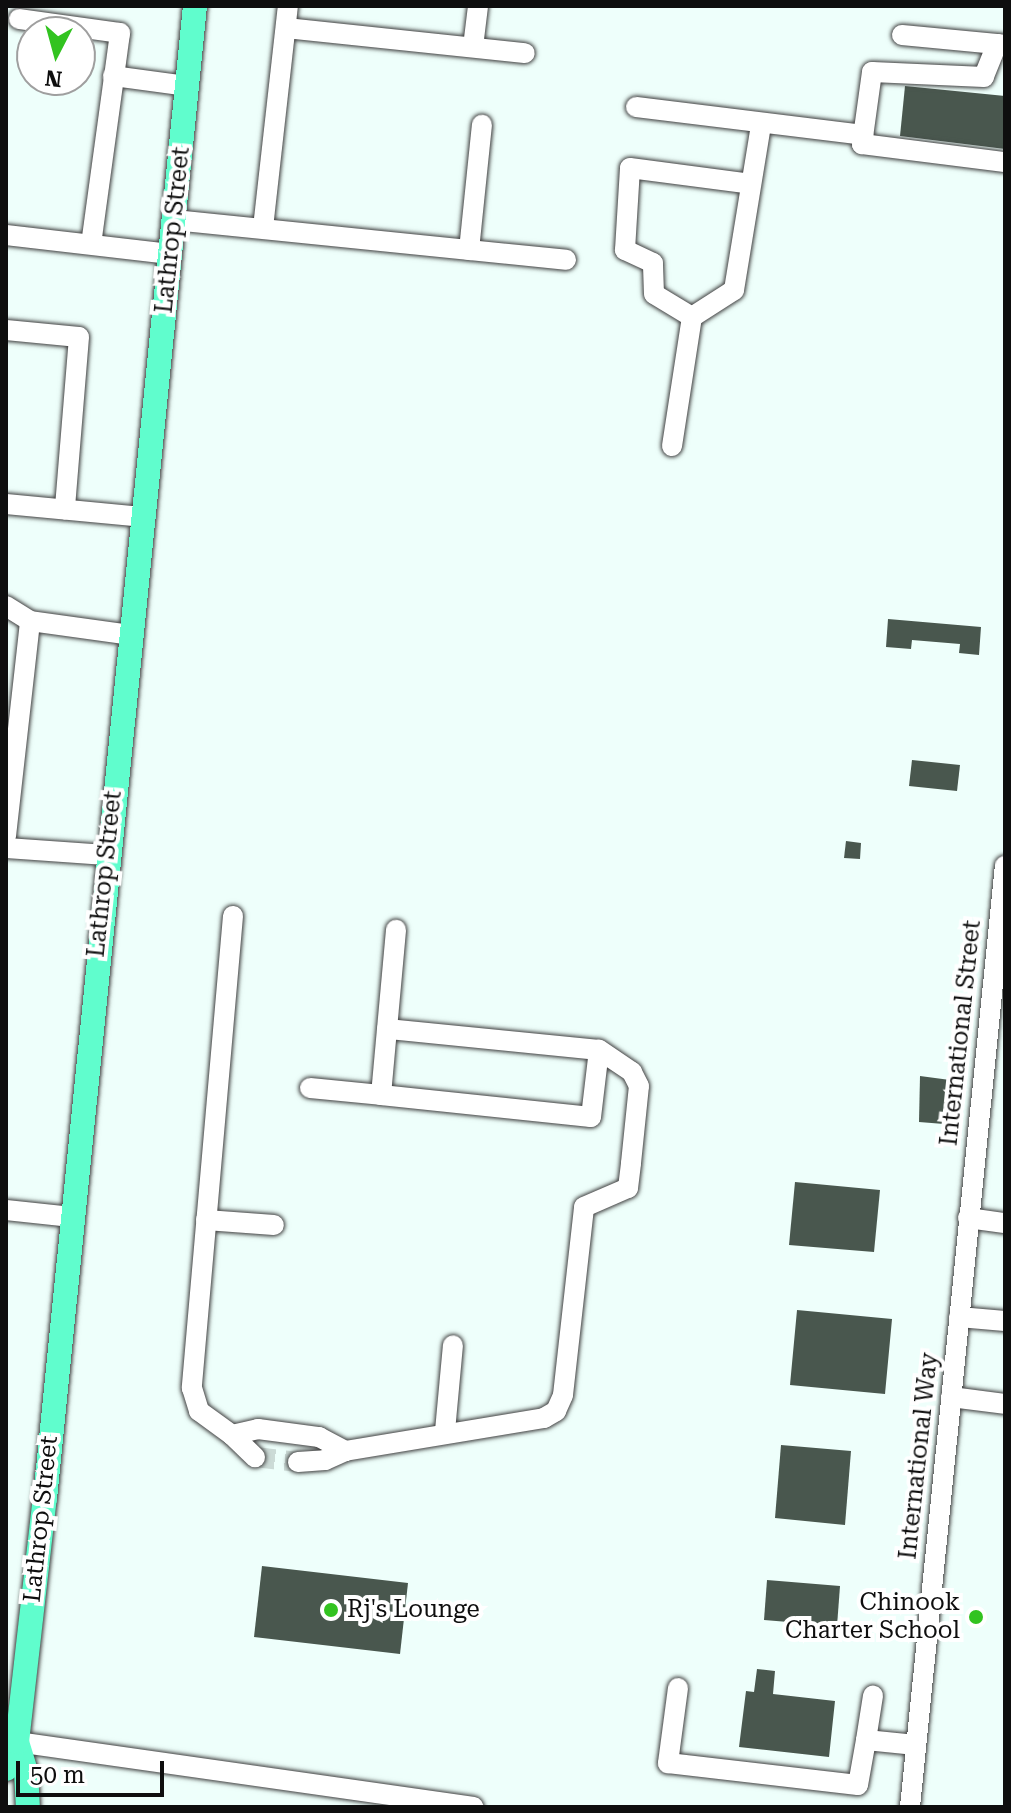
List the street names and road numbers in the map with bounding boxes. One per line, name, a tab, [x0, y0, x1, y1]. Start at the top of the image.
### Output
street label: Lathrop Street	[150, 145, 196, 315]
street label: Lathrop Street	[82, 789, 128, 959]
street label: International Street	[935, 919, 987, 1147]
street label: International Way	[894, 1351, 944, 1561]
street label: Lathrop Street	[18, 1434, 64, 1604]

